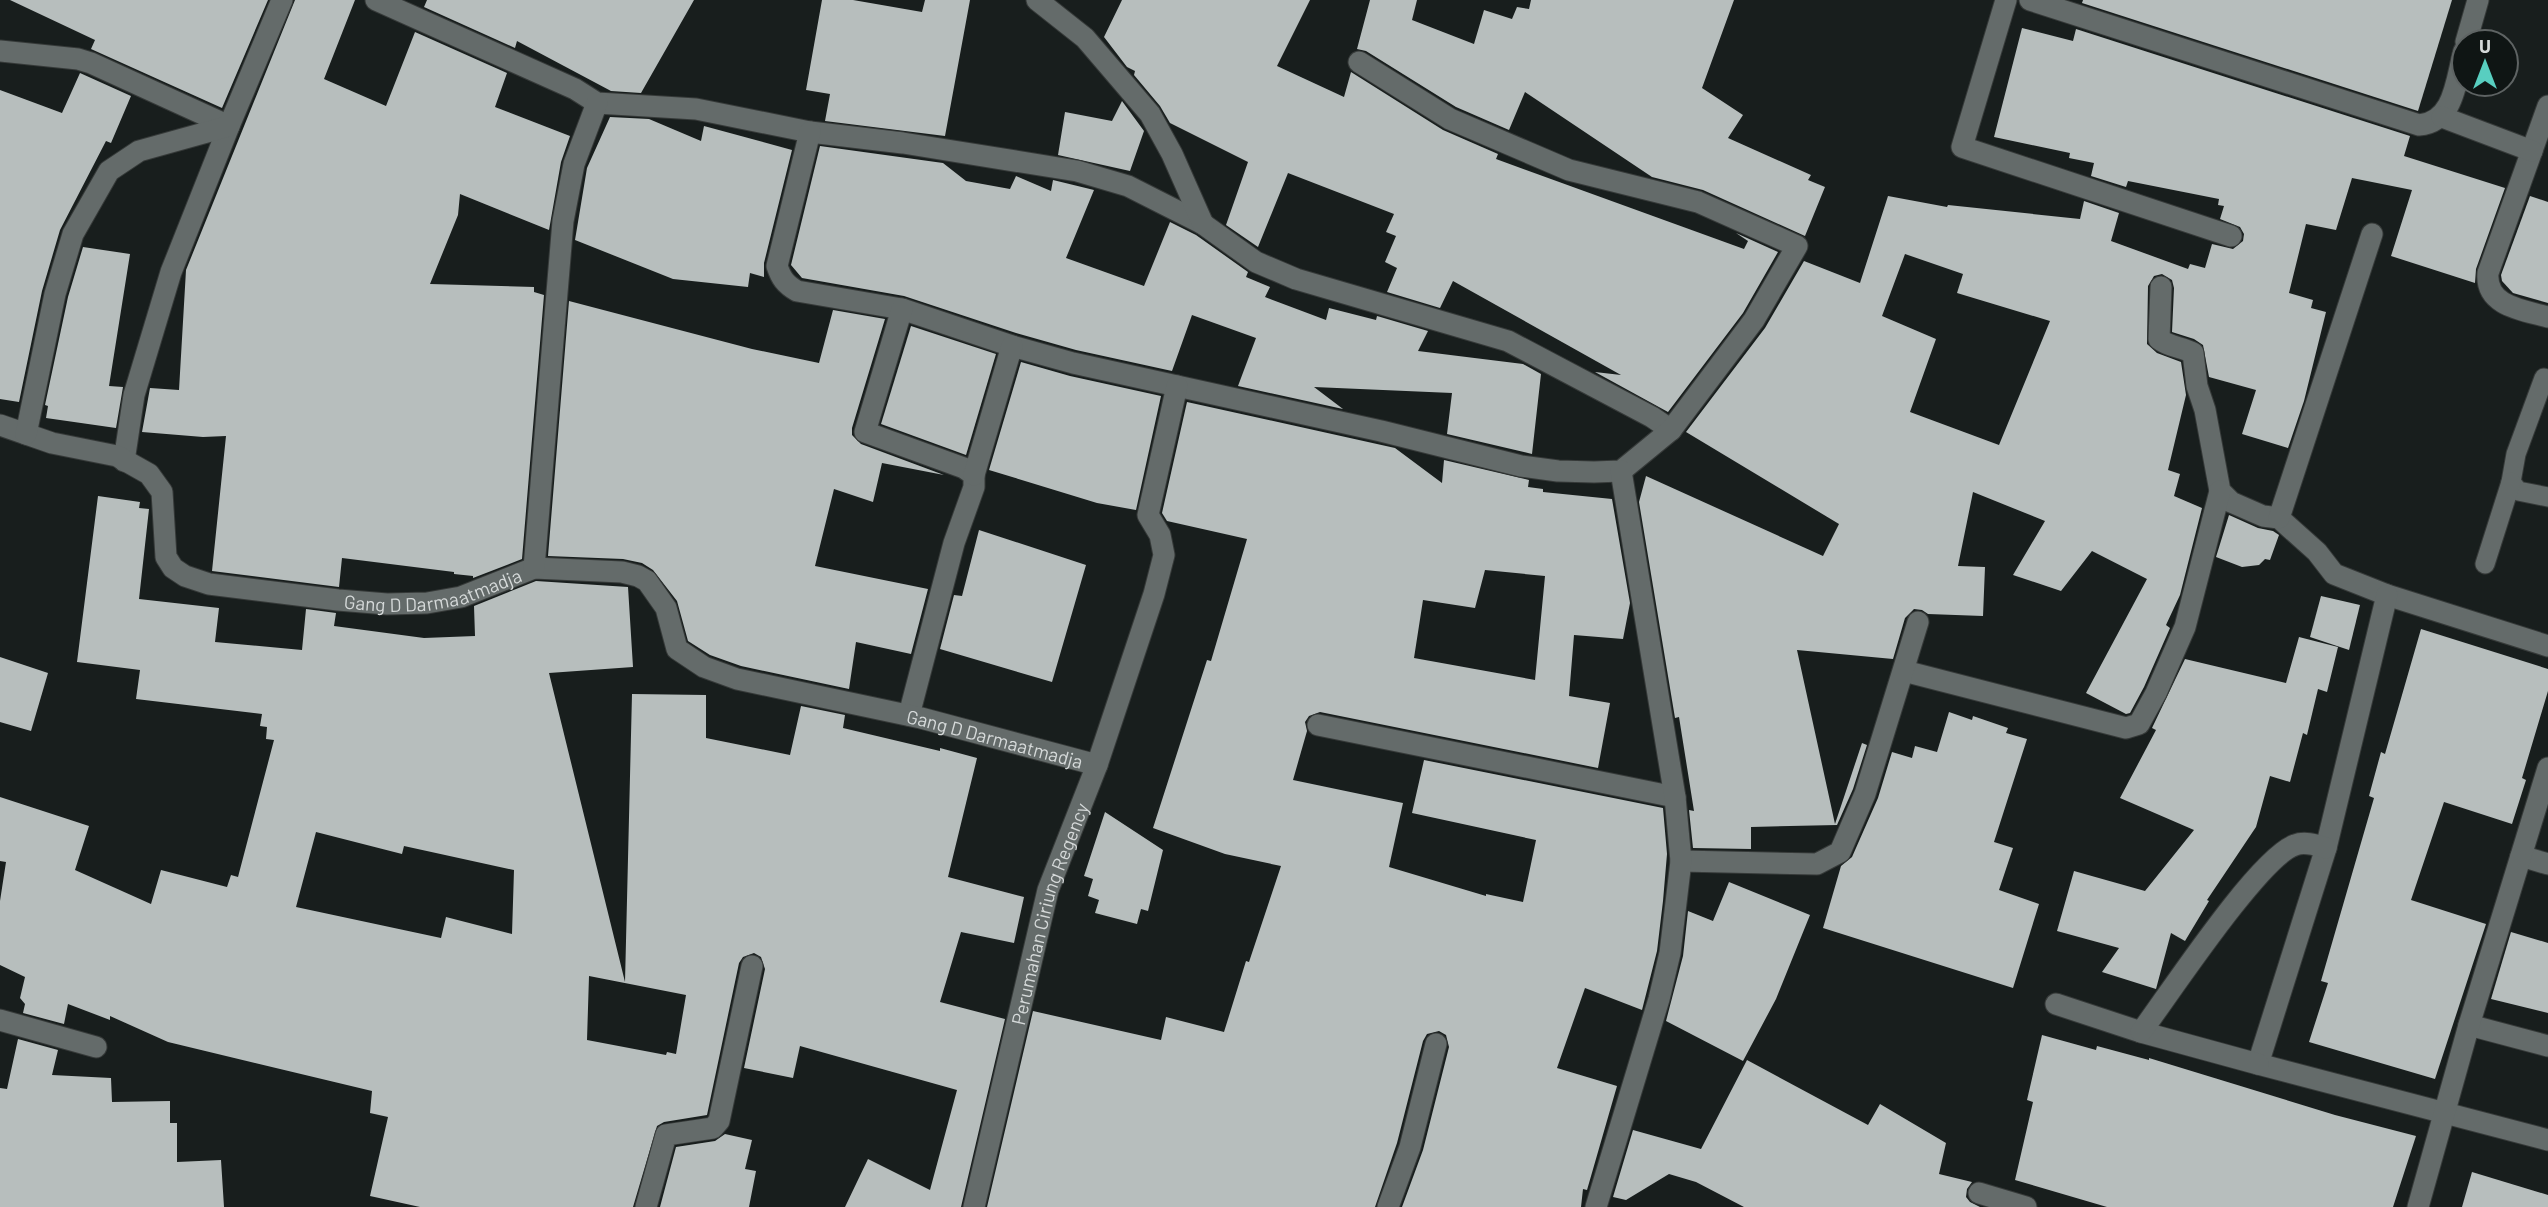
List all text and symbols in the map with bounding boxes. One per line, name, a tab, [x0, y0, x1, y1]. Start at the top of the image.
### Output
north arrow	[2450, 28, 2520, 98]
text: U	[2479, 34, 2491, 57]
street label: Gang D Darmaatmadja	[343, 563, 525, 616]
street label: Gang D Darmaatmadja	[905, 704, 1086, 772]
street label: Perumahan Ciriung Regency	[1005, 799, 1093, 1027]

